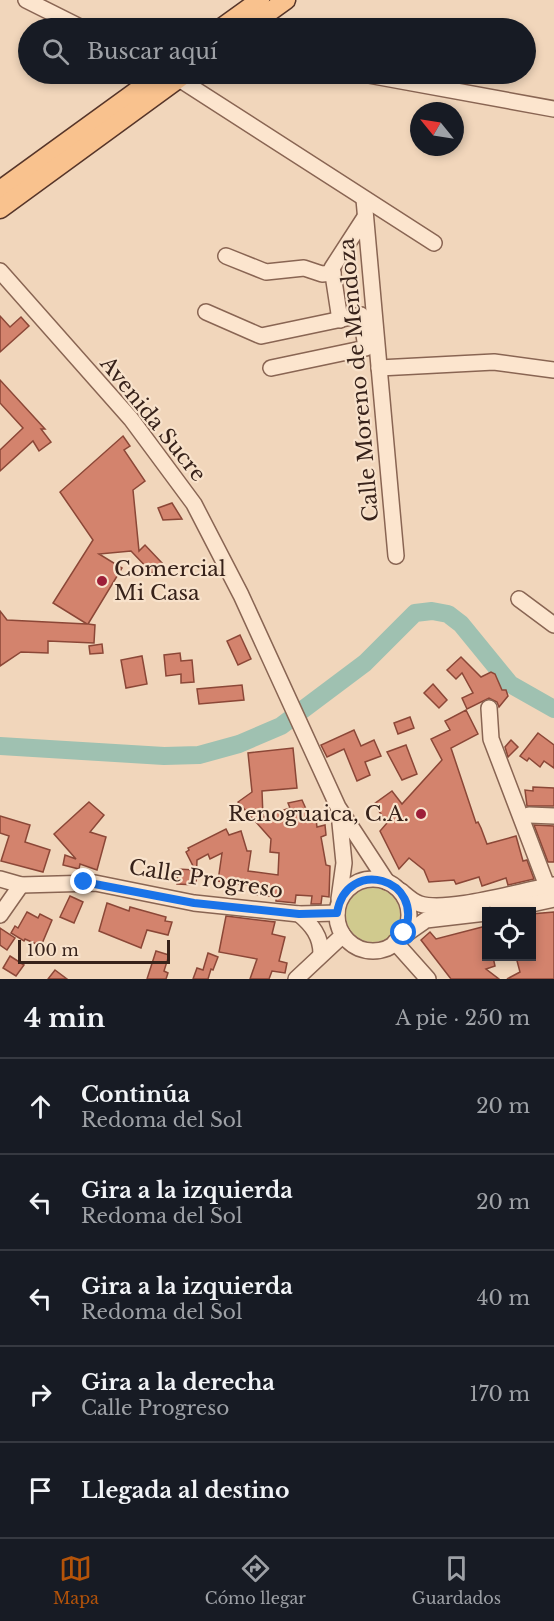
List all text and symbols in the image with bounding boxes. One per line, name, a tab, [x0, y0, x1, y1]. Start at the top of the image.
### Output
search box	[18, 18, 536, 84]
icon: search	[39, 35, 72, 68]
text: Buscar aquí	[87, 38, 218, 65]
north arrow	[410, 102, 464, 156]
street label: Calle Moreno de Mendoza	[334, 237, 384, 523]
street label: Avenida Sucre	[94, 350, 211, 487]
place label: Comercial Mi Casa	[114, 556, 226, 606]
marker: Comercial Mi Casa	[95, 574, 109, 588]
place label: Renoguaica, C.A.	[228, 801, 409, 827]
marker: Renoguaica, C.A.	[414, 807, 428, 821]
street label: Calle Progreso	[127, 854, 285, 904]
route end	[70, 868, 96, 894]
map controls	[482, 907, 536, 961]
button: locate	[482, 907, 536, 961]
route start	[390, 919, 416, 945]
scale bar	[18, 937, 170, 965]
text: 100 m	[27, 940, 79, 960]
text: 4 min	[24, 1002, 105, 1034]
text: A pie · 250 m	[395, 1006, 530, 1030]
text: Continúa	[81, 1081, 190, 1108]
icon: ahead	[24, 1090, 57, 1123]
text: 20 m	[476, 1094, 530, 1118]
text: Redoma del Sol	[81, 1108, 242, 1132]
text: Gira a la izquierda	[81, 1177, 293, 1204]
icon: left	[24, 1186, 57, 1219]
text: 20 m	[476, 1190, 530, 1214]
text: Redoma del Sol	[81, 1204, 242, 1228]
text: Gira a la izquierda	[81, 1273, 293, 1300]
icon: left	[24, 1282, 57, 1315]
text: 40 m	[477, 1286, 530, 1310]
text: Redoma del Sol	[81, 1300, 242, 1324]
text: Gira a la derecha	[81, 1369, 275, 1396]
icon: right	[24, 1378, 57, 1411]
text: 170 m	[470, 1382, 530, 1406]
text: Calle Progreso	[81, 1396, 229, 1420]
icon: arrive	[24, 1474, 57, 1507]
text: Llegada al destino	[81, 1477, 290, 1504]
tab: Mapa	[53, 1552, 99, 1608]
tab: Cómo llegar	[205, 1552, 306, 1608]
tab: Guardados	[412, 1552, 501, 1608]

